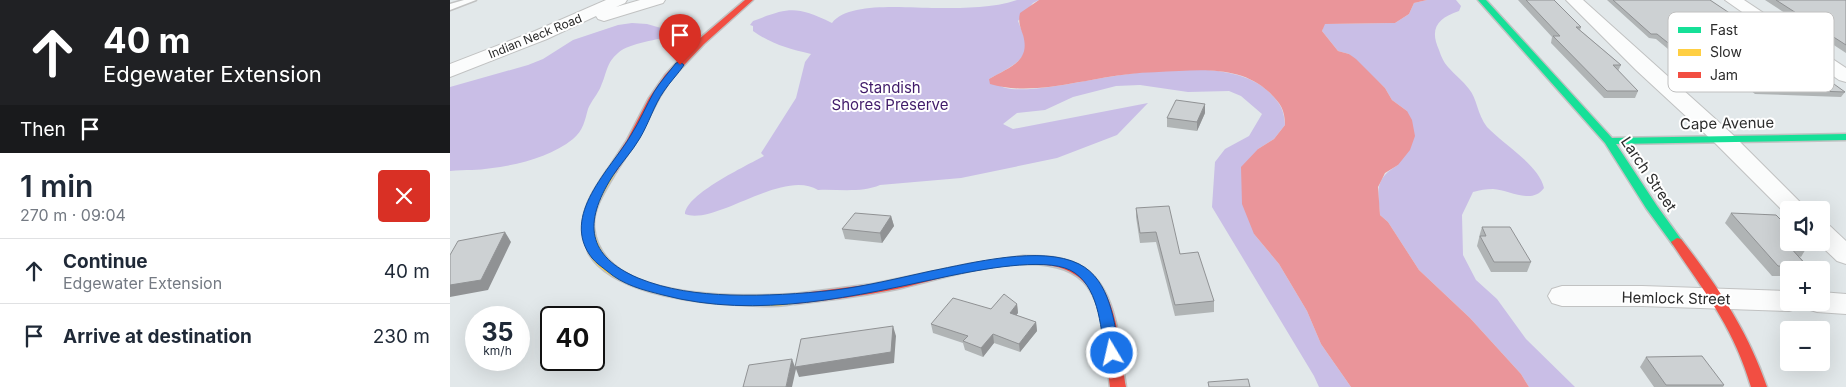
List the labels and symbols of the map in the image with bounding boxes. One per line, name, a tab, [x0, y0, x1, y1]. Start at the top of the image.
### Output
street label: Indian Neck Road	[486, 10, 584, 62]
legend	[1668, 12, 1834, 92]
pin	[659, 14, 701, 65]
text: Fast	[1710, 21, 1738, 38]
text: Slow	[1710, 43, 1742, 60]
text: Jam	[1710, 66, 1738, 83]
park label: Standish Shores Preserve	[832, 78, 948, 114]
street label: Cape Avenue	[1680, 113, 1774, 133]
street label: Larch Street	[1617, 133, 1681, 215]
street label: Hemlock Street	[1621, 288, 1731, 308]
speed limit sign: 40	[540, 306, 605, 371]
position arrow	[1085, 326, 1137, 378]

